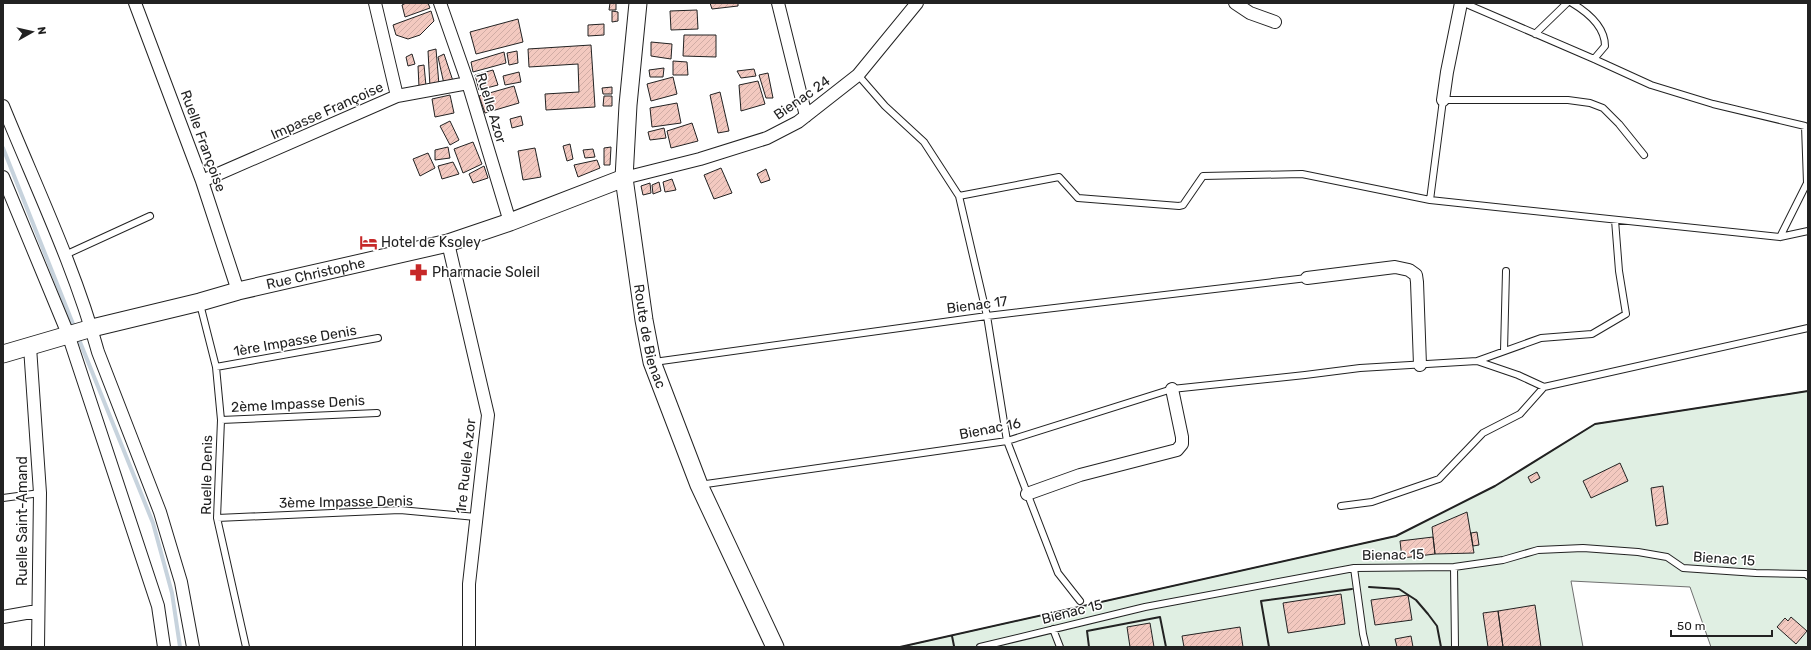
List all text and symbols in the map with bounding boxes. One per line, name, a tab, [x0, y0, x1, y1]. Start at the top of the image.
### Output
north arrow	[12, 12, 52, 52]
text: N	[34, 26, 48, 36]
street label: Ruelle Azor	[472, 71, 510, 146]
street label: Bienac 24	[771, 72, 834, 124]
street label: Impasse Françoise	[268, 78, 386, 143]
street label: Ruelle Françoise	[177, 88, 229, 194]
hotel icon: Hotel de Ksoley	[358, 232, 378, 252]
place label: Hotel de Ksoley	[381, 234, 481, 251]
street label: Rue Christophe	[265, 254, 367, 293]
pharmacy icon: Pharmacie Soleil	[409, 262, 429, 282]
place label: Pharmacie Soleil	[432, 264, 540, 281]
street label: Route de Bienac	[631, 283, 670, 391]
street label: Bienac 17	[946, 293, 1008, 317]
street label: 1ère Impasse Denis	[232, 322, 358, 360]
street label: 2ème Impasse Denis	[231, 392, 365, 416]
street label: Bienac 16	[958, 415, 1022, 443]
street label: 1re Ruelle Azor	[453, 417, 480, 514]
street label: Ruelle Denis	[198, 435, 216, 515]
street label: Ruelle Saint-Amand	[14, 456, 31, 586]
street label: 3ème Impasse Denis	[279, 492, 413, 512]
street label: Bienac 15	[1362, 546, 1424, 564]
street label: Bienac 15	[1692, 548, 1756, 570]
street label: Bienac 15	[1040, 596, 1104, 628]
scale bar	[1671, 612, 1772, 638]
text: 50 m	[1677, 619, 1705, 633]

